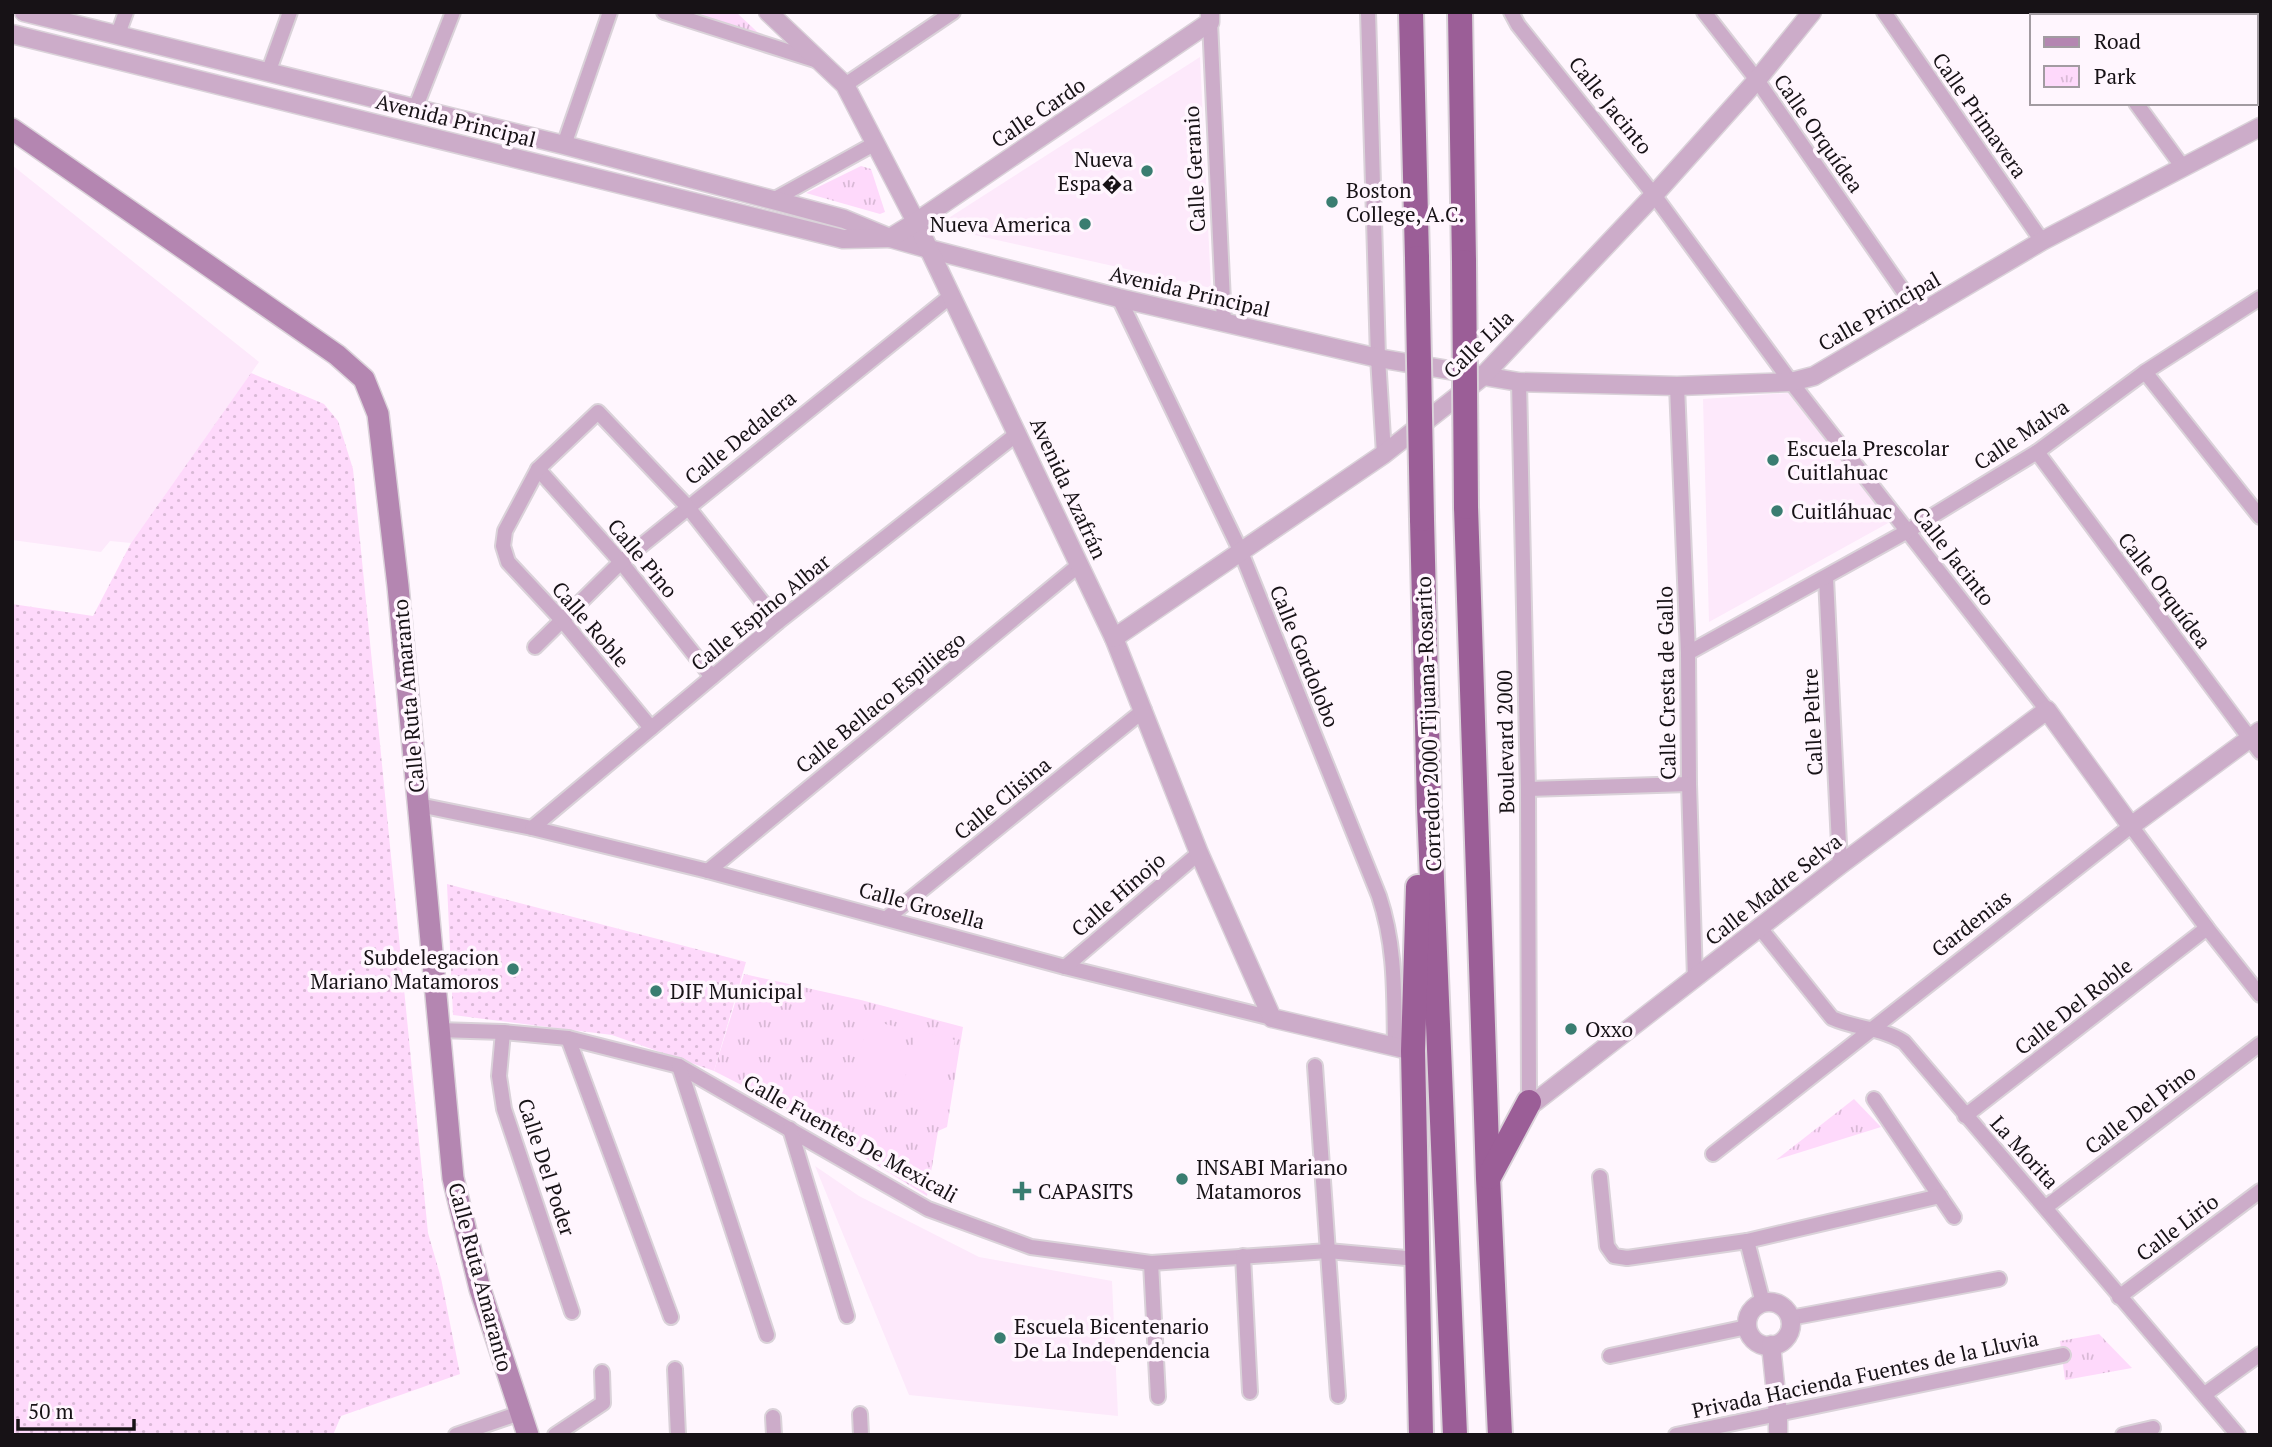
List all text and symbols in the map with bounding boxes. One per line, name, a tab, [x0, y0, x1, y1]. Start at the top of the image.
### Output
legend	[2030, 14, 2258, 105]
text: Road	[2094, 27, 2141, 55]
street label: Calle Primavera	[1926, 47, 2034, 184]
street label: Calle Jacinto	[1563, 50, 1659, 160]
text: Park	[2094, 62, 2136, 90]
street label: Calle Orquídea	[1768, 68, 1870, 198]
street label: Calle Cardo	[985, 70, 1091, 154]
street label: Avenida Principal	[373, 87, 539, 153]
street label: Calle Geranio	[1177, 105, 1211, 233]
place label: Nueva Espa�a	[1058, 145, 1133, 197]
marker: Nueva Espa�a	[1139, 163, 1155, 179]
place label: Boston College, A.C.	[1346, 176, 1464, 228]
marker: Boston College, A.C.	[1324, 194, 1340, 210]
place label: Nueva America	[930, 210, 1071, 238]
marker: Nueva America	[1077, 216, 1093, 232]
street label: Avenida Principal	[1107, 259, 1273, 323]
street label: Calle Principal	[1813, 265, 1945, 357]
street label: Calle Lila	[1437, 303, 1519, 384]
street label: Calle Dedalera	[678, 383, 802, 491]
street label: Calle Malva	[1968, 392, 2074, 476]
street label: Avenida Azafrán	[1024, 413, 1114, 564]
place label: Escuela Prescolar Cuitlahuac	[1787, 434, 1949, 486]
marker: Escuela Prescolar Cuitlahuac	[1765, 452, 1781, 468]
place label: Cuitláhuac	[1791, 497, 1892, 525]
street label: Calle Jacinto	[1907, 501, 2001, 611]
marker: Cuitláhuac	[1769, 503, 1785, 519]
street label: Calle Pino	[602, 512, 684, 604]
street label: Calle Orquídea	[2112, 526, 2218, 654]
street label: Calle Espino Albar	[685, 547, 835, 677]
street label: Calle Roble	[546, 575, 636, 673]
street label: Corredor 2000 Tijuana-Rosarito	[1409, 576, 1447, 872]
street label: Calle Gordolobo	[1264, 581, 1346, 731]
street label: Calle Cresta de Gallo	[1650, 586, 1682, 780]
street label: Calle Ruta Amaranto	[386, 598, 430, 794]
street label: Calle Bellaco Espiliego	[789, 625, 971, 779]
street label: Calle Peltre	[1795, 668, 1829, 776]
street label: Boulevard 2000	[1490, 670, 1520, 814]
street label: Calle Clisina	[948, 750, 1057, 846]
street label: Calle Madre Selva	[1699, 827, 1847, 951]
street label: Calle Hinojo	[1065, 845, 1171, 943]
street label: Calle Grosella	[856, 875, 989, 935]
street label: Gardenias	[1925, 883, 2017, 963]
place label: Subdelegacion Mariano Matamoros	[310, 943, 500, 995]
street label: Calle Del Roble	[2008, 951, 2138, 1061]
marker: Subdelegacion Mariano Matamoros	[505, 961, 521, 977]
place label: DIF Municipal	[670, 977, 803, 1005]
marker: DIF Municipal	[648, 983, 664, 999]
place label: Oxxo	[1585, 1015, 1633, 1043]
marker: Oxxo	[1563, 1021, 1579, 1037]
street label: Calle Del Pino	[2079, 1058, 2201, 1160]
street label: Calle Fuentes De Mexicali	[739, 1067, 963, 1209]
street label: Calle Del Poder	[512, 1095, 582, 1239]
street label: La Morita	[1985, 1109, 2066, 1195]
place label: INSABI Mariano Matamoros	[1196, 1153, 1348, 1205]
marker: INSABI Mariano Matamoros	[1174, 1171, 1190, 1187]
place label: CAPASITS	[1038, 1177, 1134, 1205]
street label: Calle Ruta Amaranto	[442, 1179, 520, 1375]
marker: CAPASITS	[1012, 1181, 1032, 1201]
street label: Calle Lirio	[2130, 1187, 2224, 1267]
place label: Escuela Bicentenario De La Independencia	[1014, 1312, 1211, 1364]
street label: Privada Hacienda Fuentes de la Lluvia	[1689, 1323, 2041, 1424]
marker: Escuela Bicentenario De La Independencia	[992, 1330, 1008, 1346]
scale bar	[18, 1388, 133, 1432]
text: 50 m	[28, 1397, 74, 1425]

